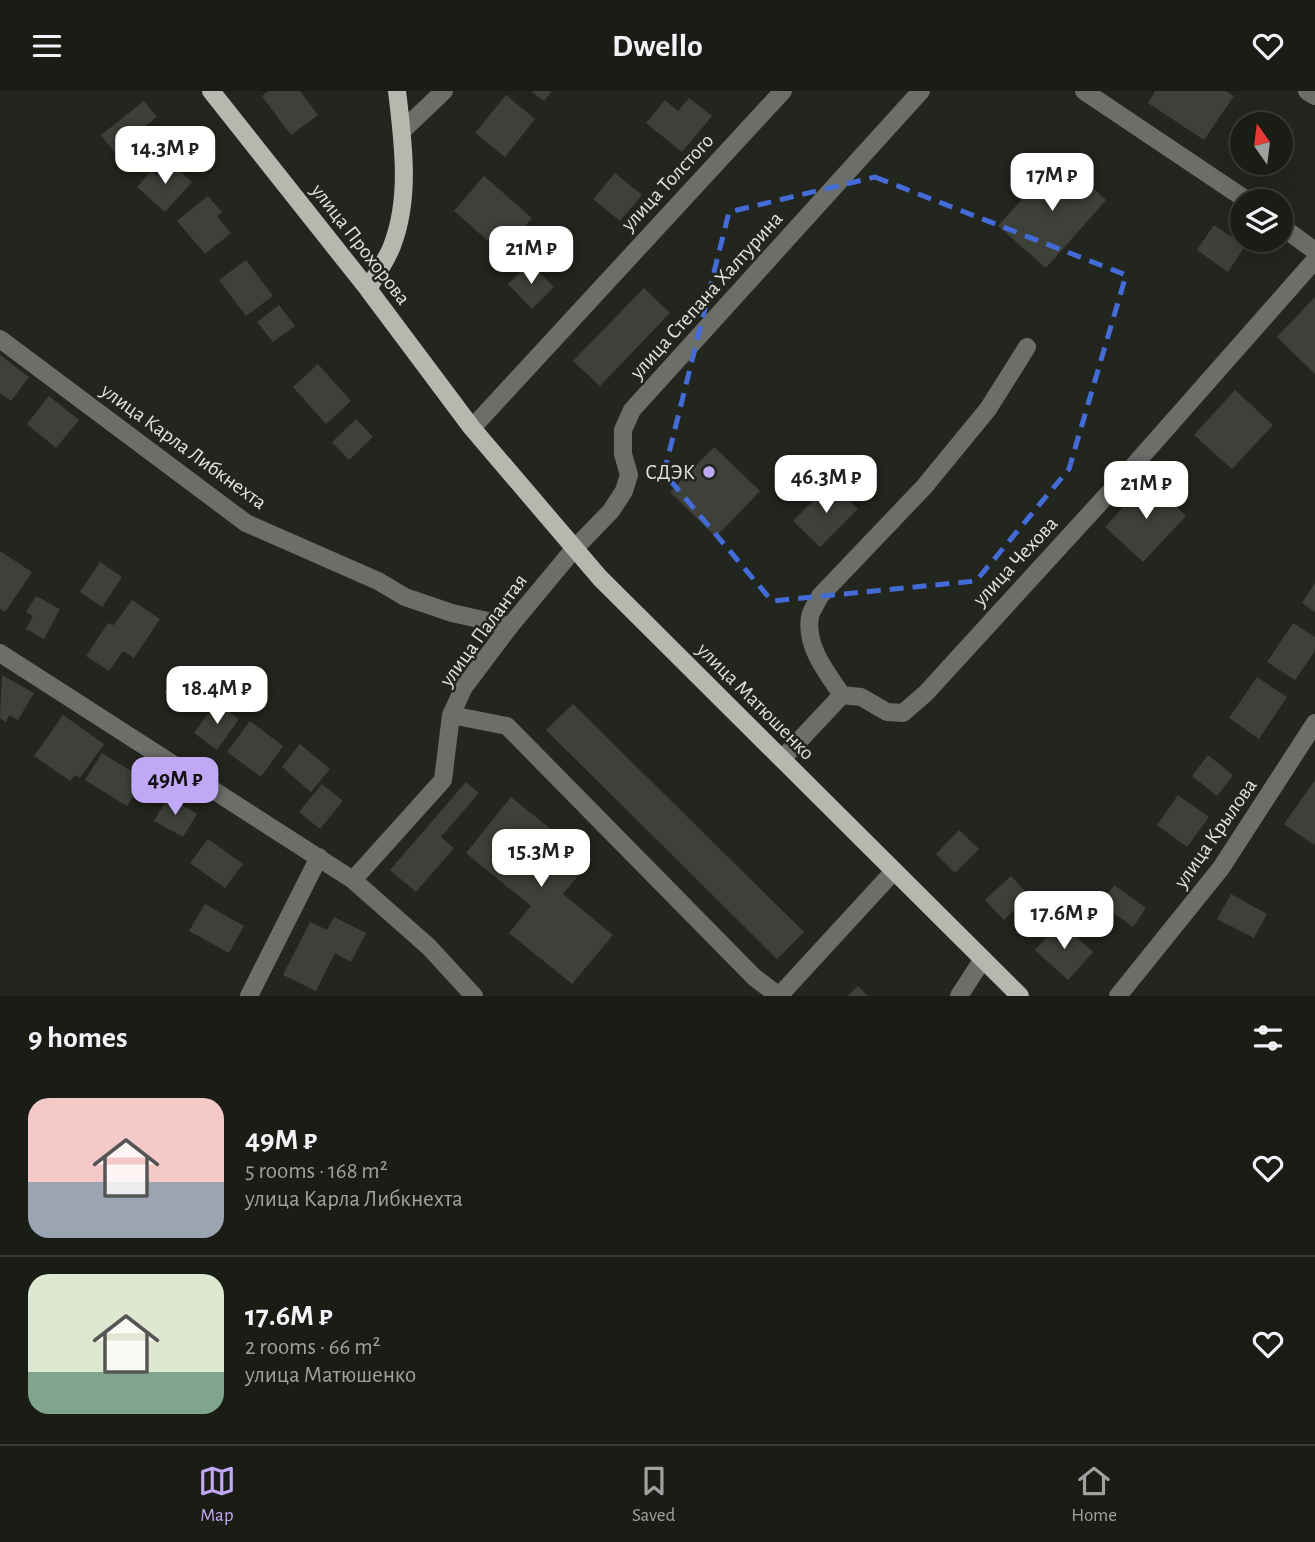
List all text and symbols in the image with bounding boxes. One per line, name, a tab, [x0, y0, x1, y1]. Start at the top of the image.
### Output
icon: menu	[28, 27, 66, 65]
icon: heart	[1249, 27, 1287, 65]
text: Dwello	[612, 30, 703, 62]
north arrow	[1230, 112, 1293, 175]
map controls	[1230, 112, 1293, 252]
pin: 14.3M ₽	[100, 127, 230, 186]
street label: улица Толстого	[617, 130, 718, 236]
text: 14.3M ₽	[131, 137, 199, 160]
pin: 17M ₽	[1003, 153, 1101, 213]
text: 17M ₽	[1027, 164, 1077, 187]
street label: улица Прохорова	[306, 179, 414, 309]
button: layers	[1230, 189, 1293, 252]
street label: улица Степана Халтурина	[625, 207, 787, 384]
pin: 21M ₽	[482, 227, 580, 286]
text: 21M ₽	[505, 237, 557, 260]
street label: улица Карла Либкнехта	[96, 379, 271, 514]
pin: 46.3M ₽	[761, 455, 891, 515]
pin: 21M ₽	[1097, 461, 1195, 521]
place label: СДЭК	[645, 462, 695, 483]
marker: СДЭК	[701, 464, 717, 480]
text: 46.3M ₽	[791, 466, 861, 489]
text: 21M ₽	[1120, 472, 1172, 495]
street label: улица Чехова	[968, 512, 1062, 611]
street label: улица Палантая	[435, 570, 531, 691]
street label: улица Матюшенко	[692, 638, 818, 764]
pin: 18.4M ₽	[152, 667, 282, 726]
text: 18.4M ₽	[182, 677, 252, 700]
pin: 49M ₽	[126, 757, 224, 817]
text: 49M ₽	[147, 768, 203, 791]
street label: улица Крылова	[1170, 775, 1261, 893]
pin: 15.3M ₽	[476, 829, 606, 889]
text: 15.3M ₽	[508, 840, 574, 863]
pin: 17.6M ₽	[999, 891, 1129, 951]
text: 17.6M ₽	[1030, 902, 1098, 925]
icon: filters	[1249, 1019, 1287, 1057]
text: 9 homes	[28, 1023, 128, 1053]
text: 49M ₽	[245, 1125, 317, 1155]
icon: home	[84, 1126, 168, 1210]
icon: heart	[1249, 1149, 1287, 1187]
text: 5 rooms · 168 m²	[245, 1160, 388, 1183]
text: улица Карла Либкнехта	[245, 1188, 463, 1211]
text: 17.6M ₽	[245, 1301, 333, 1331]
icon: home	[84, 1302, 168, 1386]
icon: heart	[1249, 1325, 1287, 1363]
text: 2 rooms · 66 m²	[245, 1336, 381, 1359]
text: улица Матюшенко	[245, 1364, 416, 1387]
tab: Map	[198, 1462, 236, 1527]
tab: Saved	[632, 1462, 675, 1527]
tab: Home	[1071, 1462, 1117, 1527]

